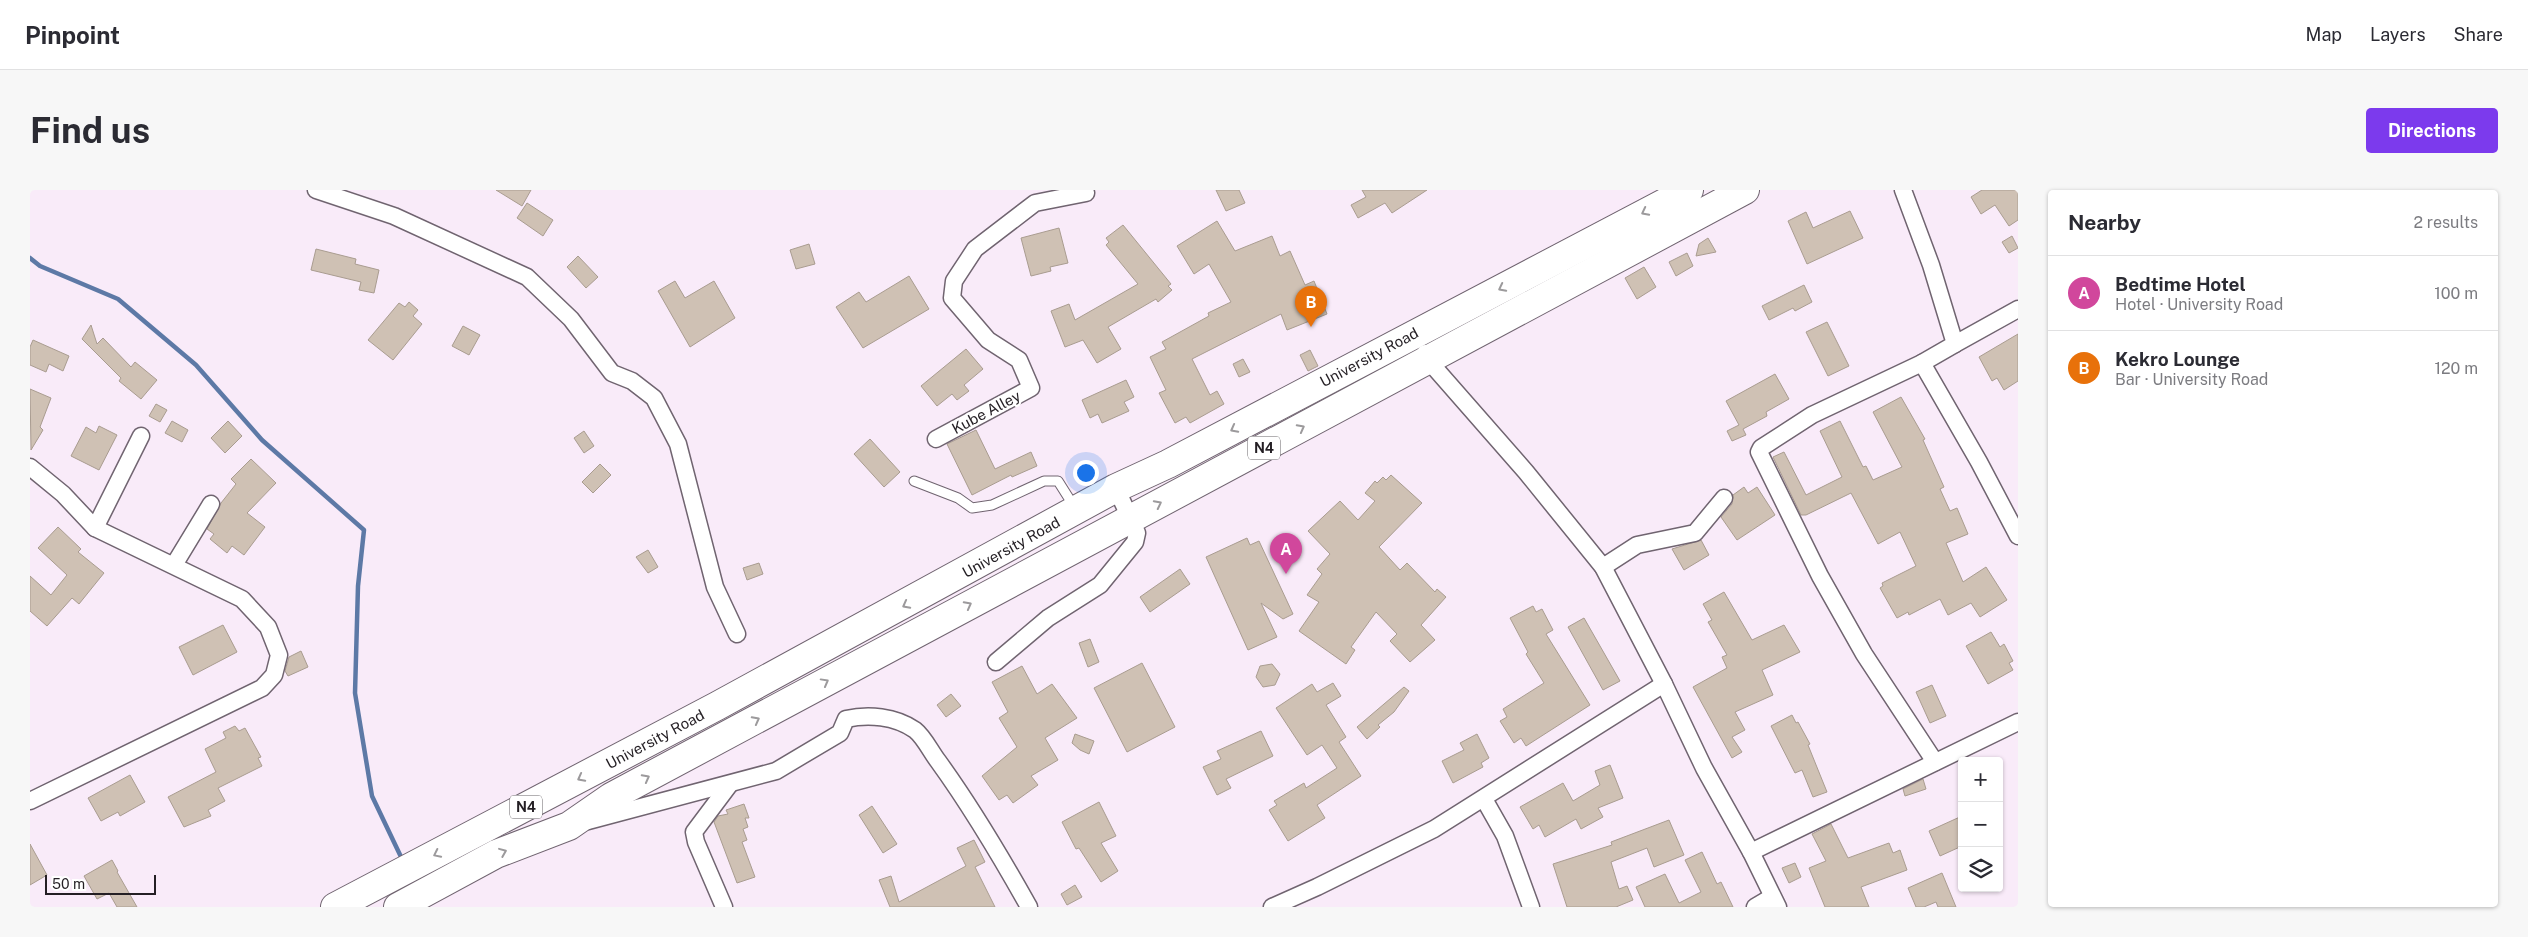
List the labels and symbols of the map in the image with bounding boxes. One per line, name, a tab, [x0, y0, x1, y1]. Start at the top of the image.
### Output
one-way arrow	[1642, 206, 1651, 216]
one-way arrow	[1498, 282, 1507, 292]
pin: B	[1295, 286, 1327, 327]
street label: University Road	[1317, 324, 1421, 390]
street label: Kube Alley	[949, 387, 1023, 437]
one-way arrow	[1230, 423, 1239, 433]
one-way arrow	[1296, 424, 1305, 434]
road number: N4	[1248, 437, 1280, 460]
your location	[1073, 460, 1099, 486]
one-way arrow	[1153, 500, 1162, 510]
street label: University Road	[959, 513, 1063, 581]
pin: A	[1270, 533, 1302, 574]
one-way arrow	[902, 599, 911, 609]
one-way arrow	[963, 601, 972, 611]
one-way arrow	[820, 679, 829, 689]
street label: University Road	[603, 706, 707, 772]
one-way arrow	[751, 716, 760, 726]
one-way arrow	[577, 772, 586, 782]
one-way arrow	[641, 774, 650, 784]
road number: N4	[510, 796, 542, 818]
one-way arrow	[433, 848, 442, 858]
one-way arrow	[498, 848, 507, 858]
scale bar	[45, 872, 156, 895]

